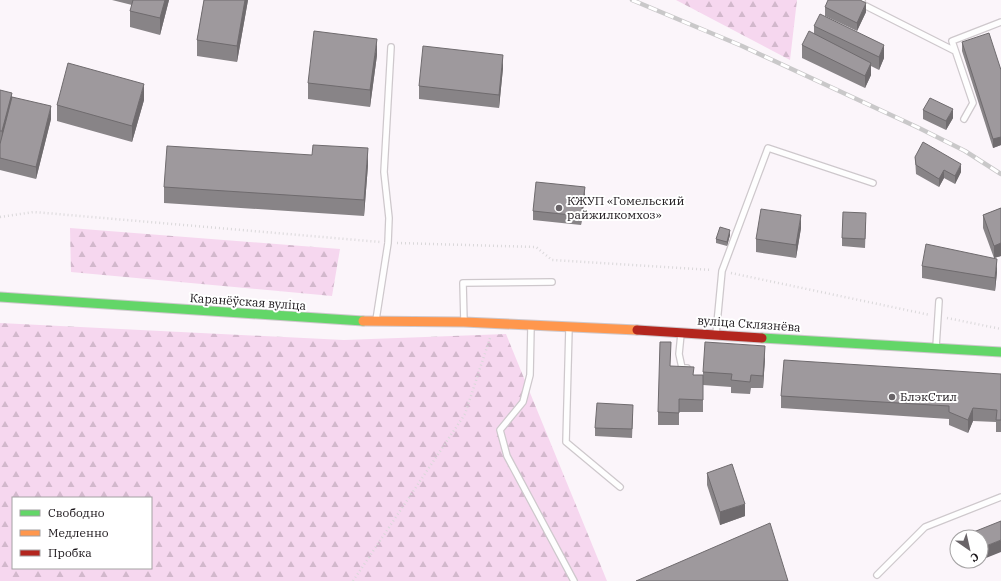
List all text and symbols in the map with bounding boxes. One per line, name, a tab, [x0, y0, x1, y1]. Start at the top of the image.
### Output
place label: КЖУП «Гомельский райжилкомхоз»	[567, 193, 684, 222]
marker: КЖУП «Гомельский райжилкомхоз»	[554, 203, 564, 213]
street label: Каранёўская вуліца	[189, 290, 307, 313]
street label: вуліца Склязнёва	[697, 312, 802, 335]
place label: БлэкСтил	[900, 389, 957, 404]
marker: БлэкСтил	[887, 392, 897, 402]
legend	[12, 497, 152, 569]
text: Свободно	[48, 505, 105, 520]
text: Медленно	[48, 525, 109, 540]
north arrow	[949, 529, 989, 569]
text: Пробка	[48, 545, 92, 560]
text: С	[968, 549, 982, 565]

